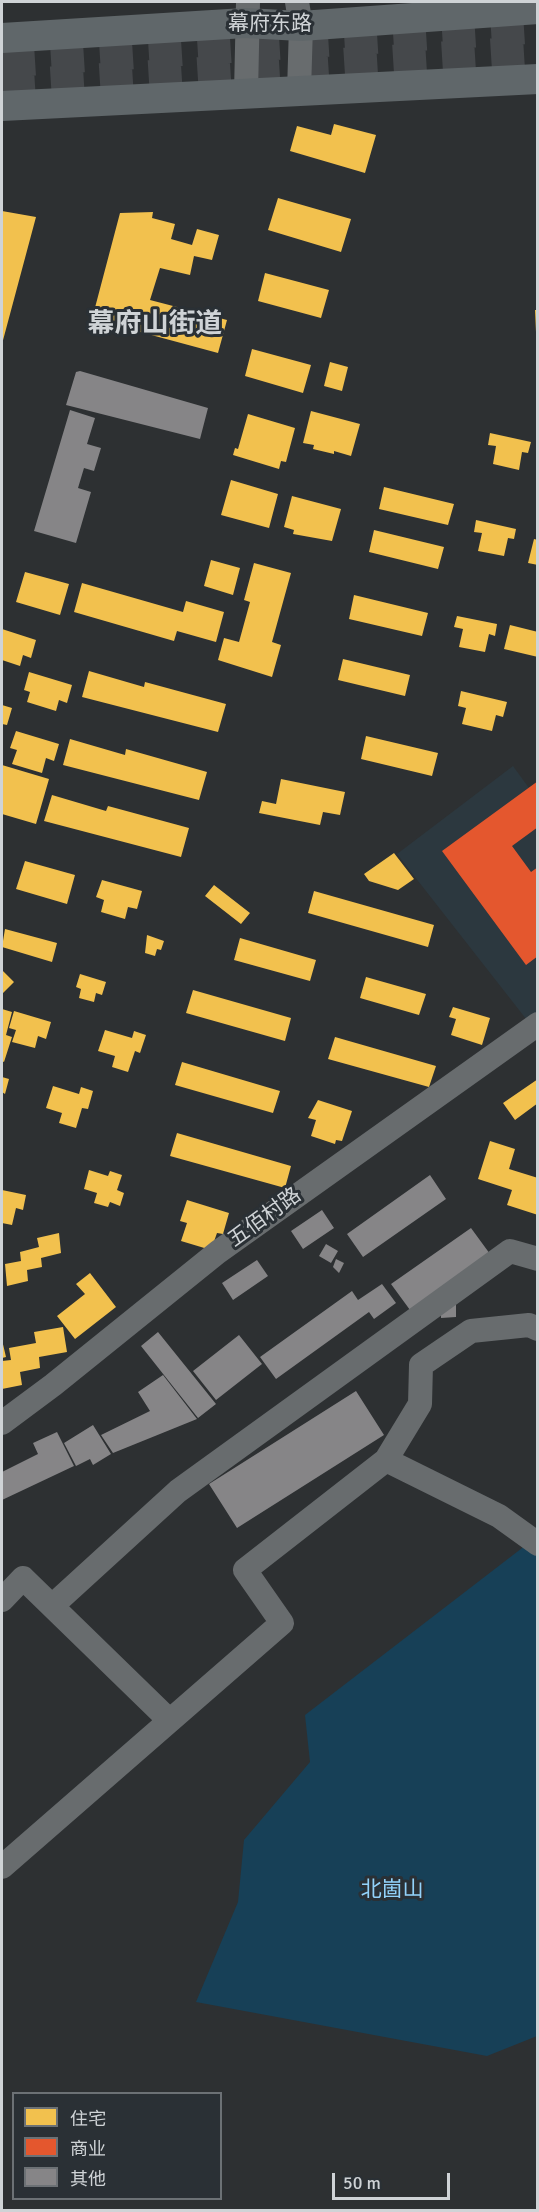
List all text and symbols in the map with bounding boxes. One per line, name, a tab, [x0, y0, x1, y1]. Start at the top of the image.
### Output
street label: 幕府东路	[228, 11, 312, 37]
district label: 幕府山街道	[88, 309, 222, 341]
street label: 五佰村路	[224, 1183, 306, 1253]
park label: 北崮山	[361, 1877, 423, 1903]
legend	[12, 2092, 222, 2200]
text: 住宅	[70, 2108, 106, 2130]
text: 商业	[70, 2138, 106, 2160]
scale bar	[335, 2161, 454, 2199]
text: 其他	[70, 2168, 106, 2190]
text: 50 m	[343, 2172, 381, 2194]

